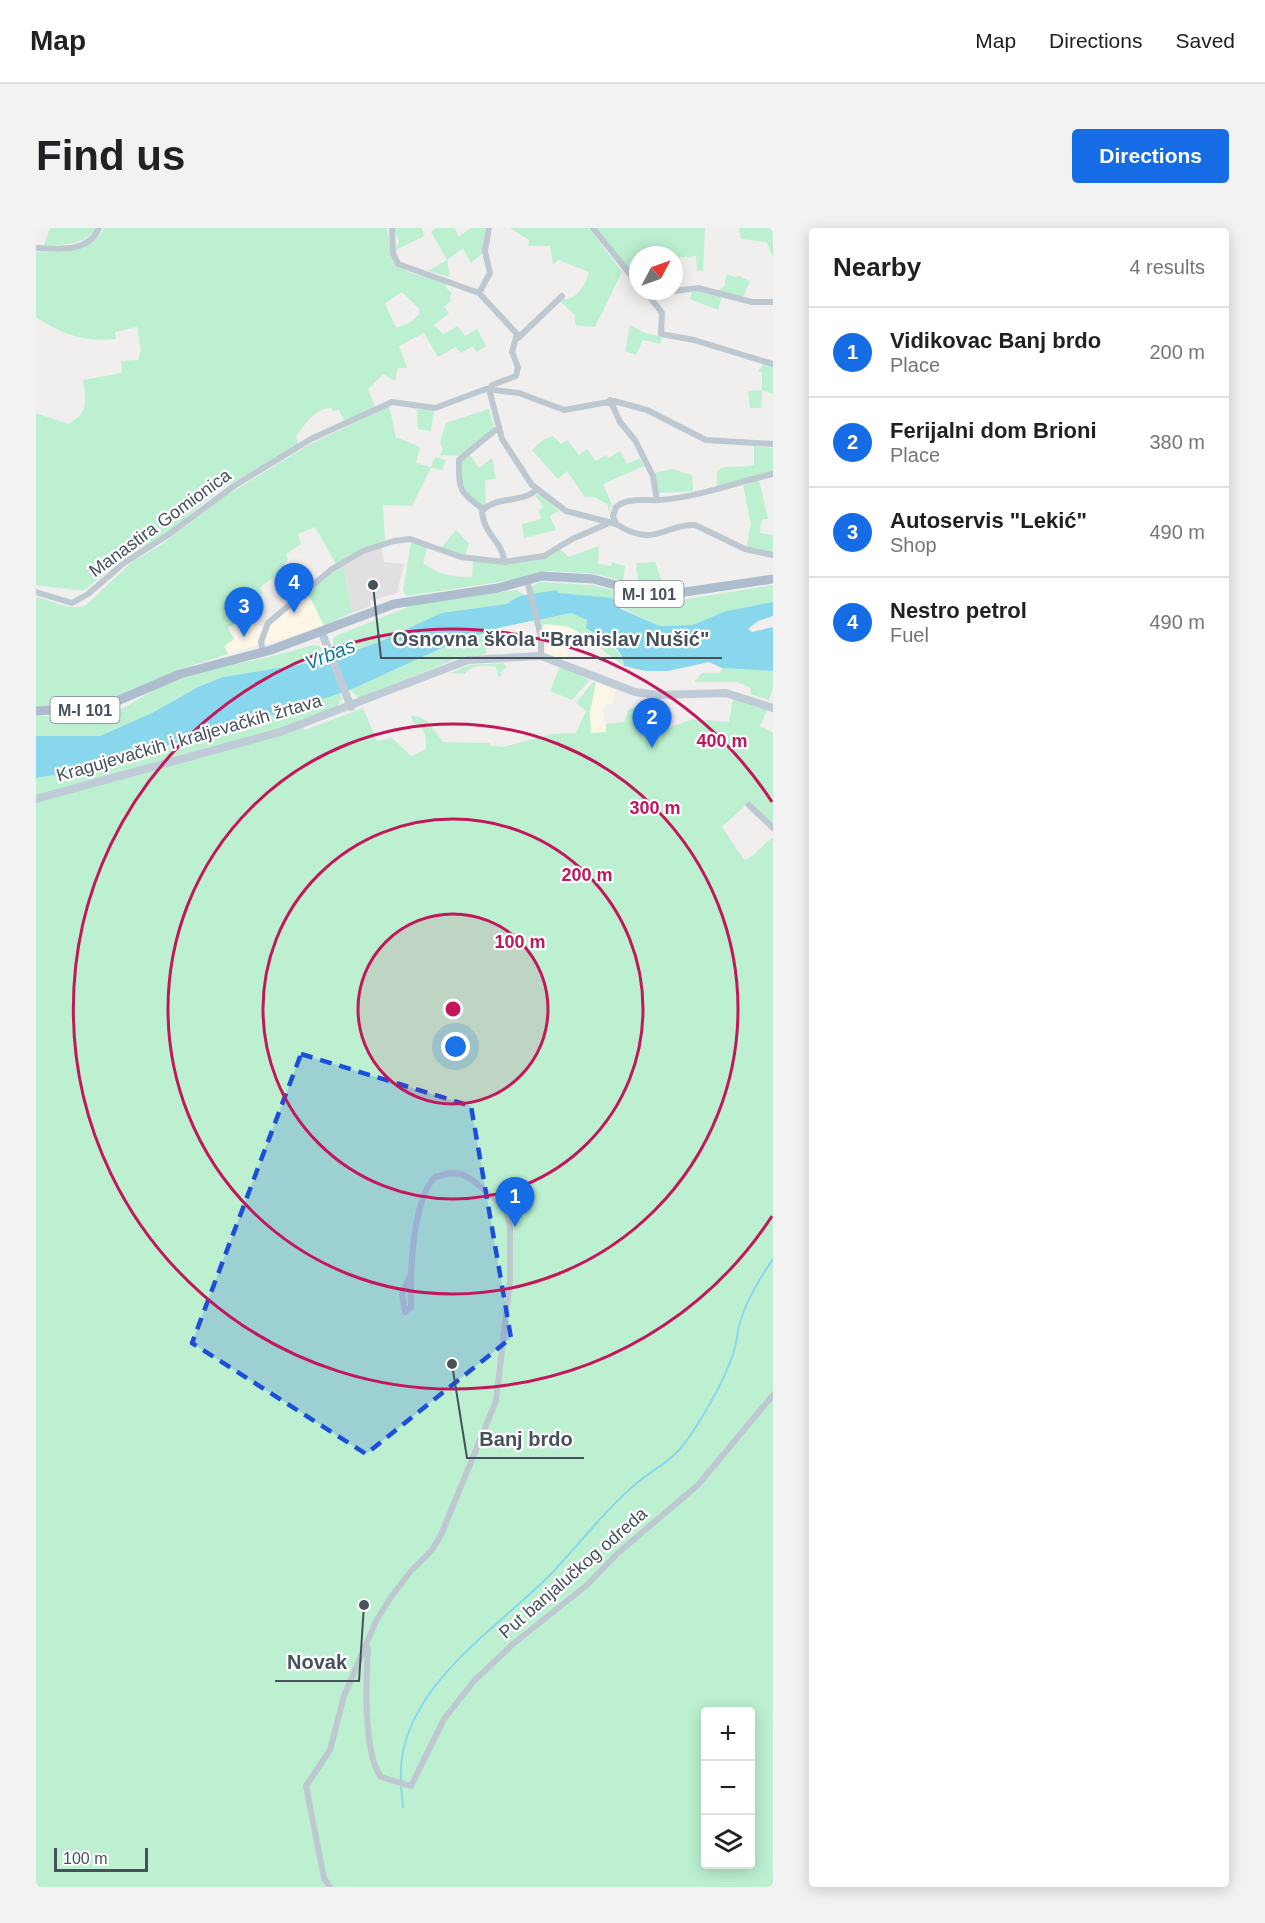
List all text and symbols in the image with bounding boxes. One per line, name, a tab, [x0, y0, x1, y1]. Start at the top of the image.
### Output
text: Map	[30, 25, 86, 56]
text: Map	[975, 29, 1016, 52]
text: Directions	[1049, 29, 1142, 52]
text: Saved	[1175, 29, 1235, 52]
button: Directions	[1072, 129, 1229, 183]
text: Find us	[36, 132, 185, 179]
north arrow	[629, 246, 683, 300]
text: Nearby	[833, 252, 921, 282]
text: 4 results	[1129, 256, 1205, 278]
text: Vidikovac Banj brdo	[890, 328, 1101, 353]
text: 1	[847, 341, 858, 363]
text: 200 m	[1149, 341, 1205, 363]
text: Place	[890, 354, 940, 376]
text: Ferijalni dom Brioni	[890, 418, 1097, 443]
text: 2	[847, 431, 858, 453]
text: 380 m	[1149, 431, 1205, 453]
text: Place	[890, 444, 940, 466]
street label: Manastira Gomionica	[85, 464, 235, 581]
text: Autoservis "Lekić"	[890, 508, 1087, 533]
text: 3	[847, 521, 858, 543]
text: 490 m	[1149, 521, 1205, 543]
text: Shop	[890, 534, 937, 556]
pin: 4	[274, 564, 314, 613]
road number: M-I 101	[614, 581, 684, 607]
pin: 3	[224, 588, 264, 637]
text: Nestro petrol	[890, 598, 1027, 623]
text: 4	[847, 611, 858, 633]
text: 490 m	[1149, 611, 1205, 633]
callout: Osnovna škola "Branislav Nušić"	[381, 620, 722, 658]
text: Fuel	[890, 624, 929, 646]
text: Osnovna škola "Branislav Nušić"	[393, 628, 709, 650]
water label: Vrbas	[302, 634, 358, 674]
street label: Kragujevačkih i kraljevačkih žrtava	[54, 690, 325, 786]
road number: M-I 101	[50, 697, 120, 723]
pin: 2	[632, 698, 672, 748]
text: 400 m	[696, 731, 748, 751]
text: 300 m	[629, 798, 681, 818]
text: 200 m	[561, 865, 613, 885]
text: 100 m	[494, 932, 546, 952]
centre of rings	[443, 999, 463, 1019]
your location	[441, 1032, 470, 1061]
pin: 1	[496, 1178, 534, 1227]
callout: Banj brdo	[467, 1420, 584, 1458]
text: Banj brdo	[479, 1428, 573, 1450]
street label: Put banjalučkog odreda	[495, 1503, 652, 1643]
callout: Novak	[275, 1643, 359, 1681]
text: Novak	[287, 1651, 348, 1673]
map controls	[701, 1707, 755, 1869]
button: +	[701, 1707, 755, 1761]
button: −	[701, 1761, 755, 1815]
button: layers	[701, 1815, 755, 1869]
scale bar	[54, 1845, 148, 1872]
text: 100 m	[63, 1850, 107, 1867]

